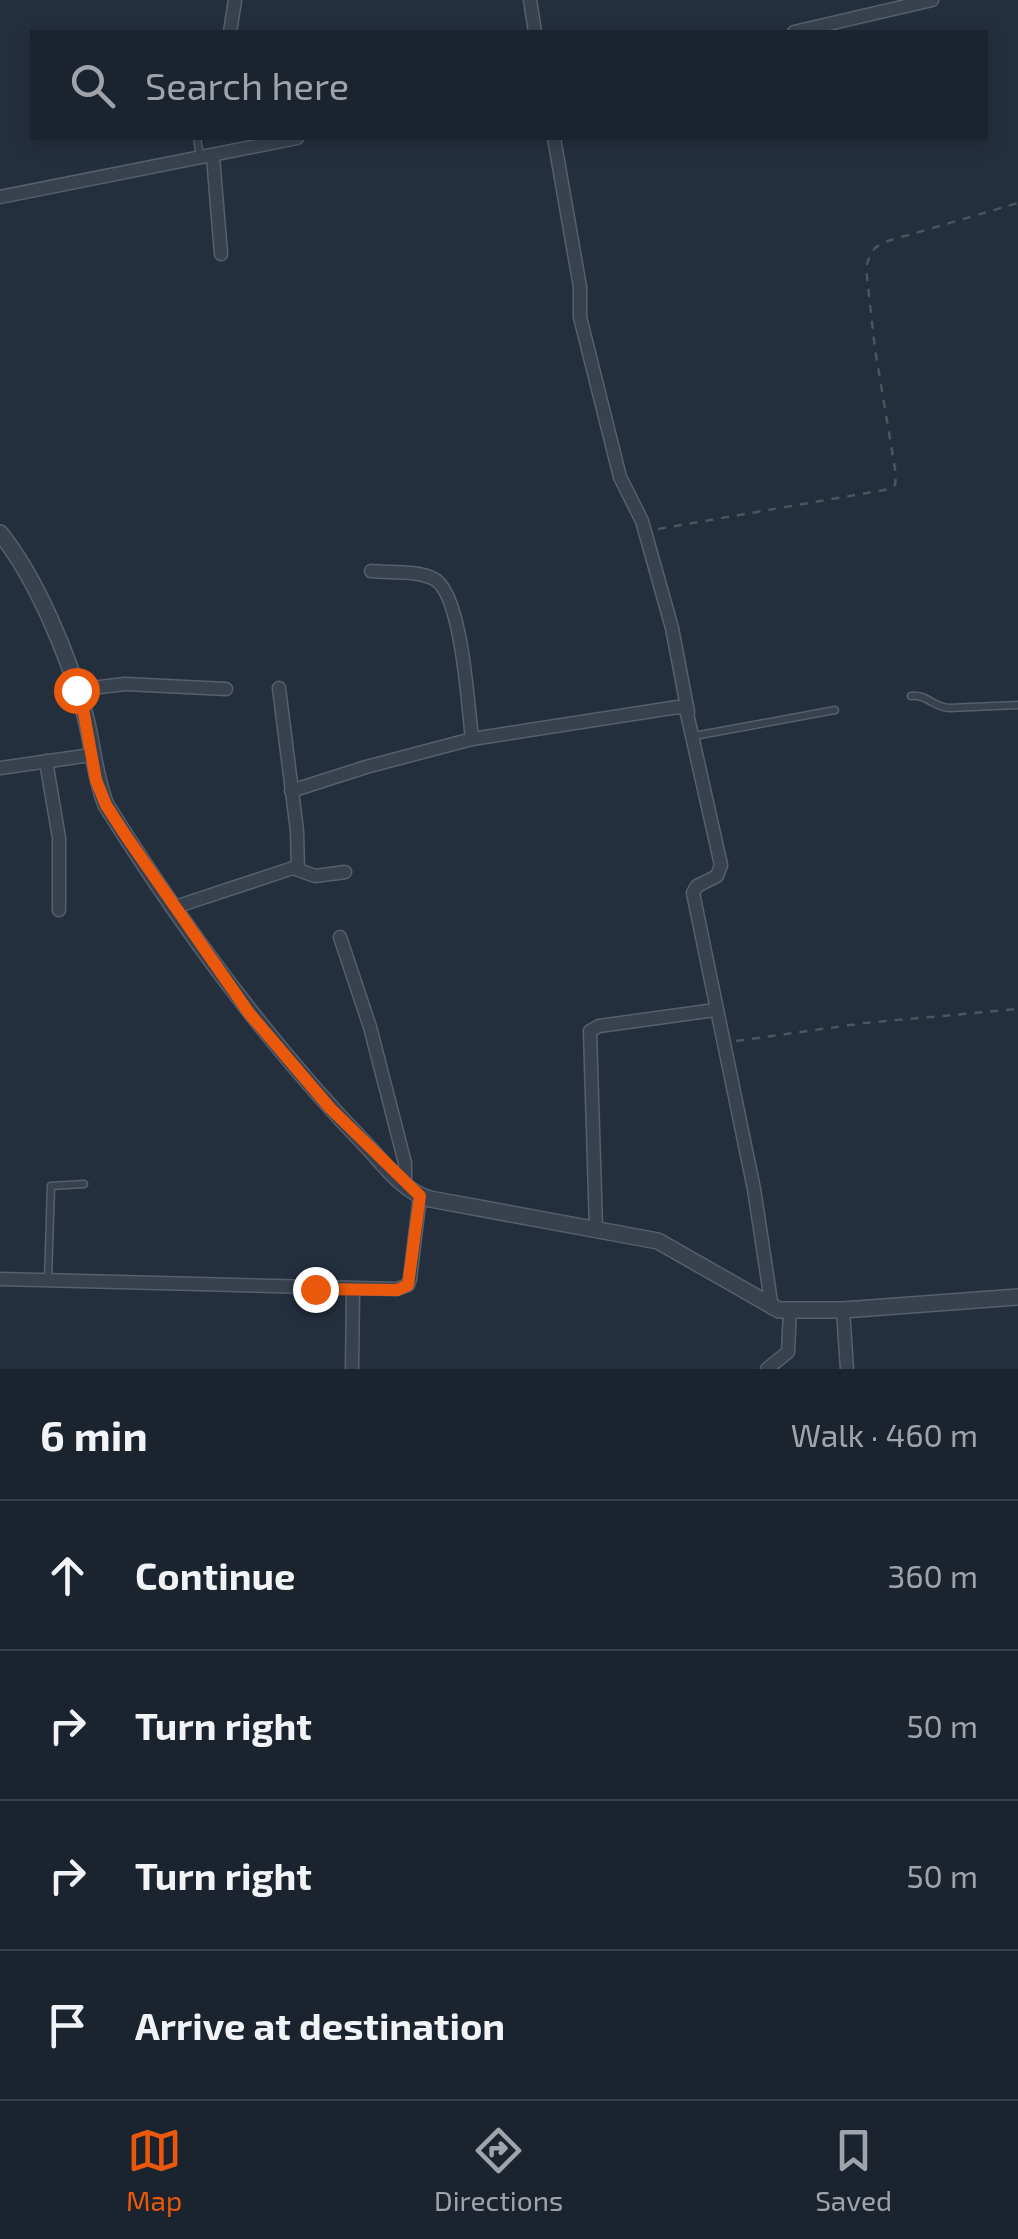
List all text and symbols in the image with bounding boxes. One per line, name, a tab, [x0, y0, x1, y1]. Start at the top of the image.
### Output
search box	[30, 30, 988, 140]
icon: search	[65, 58, 120, 113]
text: Search here	[145, 62, 349, 108]
route start	[54, 668, 100, 714]
route end	[293, 1267, 339, 1313]
text: 6 min	[40, 1409, 148, 1459]
text: Walk · 460 m	[791, 1415, 978, 1453]
icon: ahead	[40, 1548, 95, 1603]
text: Continue	[135, 1552, 295, 1598]
text: 360 m	[887, 1556, 978, 1594]
icon: right	[40, 1698, 95, 1753]
text: Turn right	[135, 1702, 312, 1748]
text: 50 m	[906, 1706, 978, 1744]
icon: right	[40, 1848, 95, 1903]
text: Turn right	[135, 1852, 312, 1898]
text: 50 m	[906, 1856, 978, 1894]
icon: arrive	[40, 1998, 95, 2053]
text: Arrive at destination	[135, 2002, 505, 2048]
tab: Map	[126, 2123, 182, 2217]
tab: Directions	[434, 2123, 563, 2217]
tab: Saved	[815, 2123, 892, 2217]

